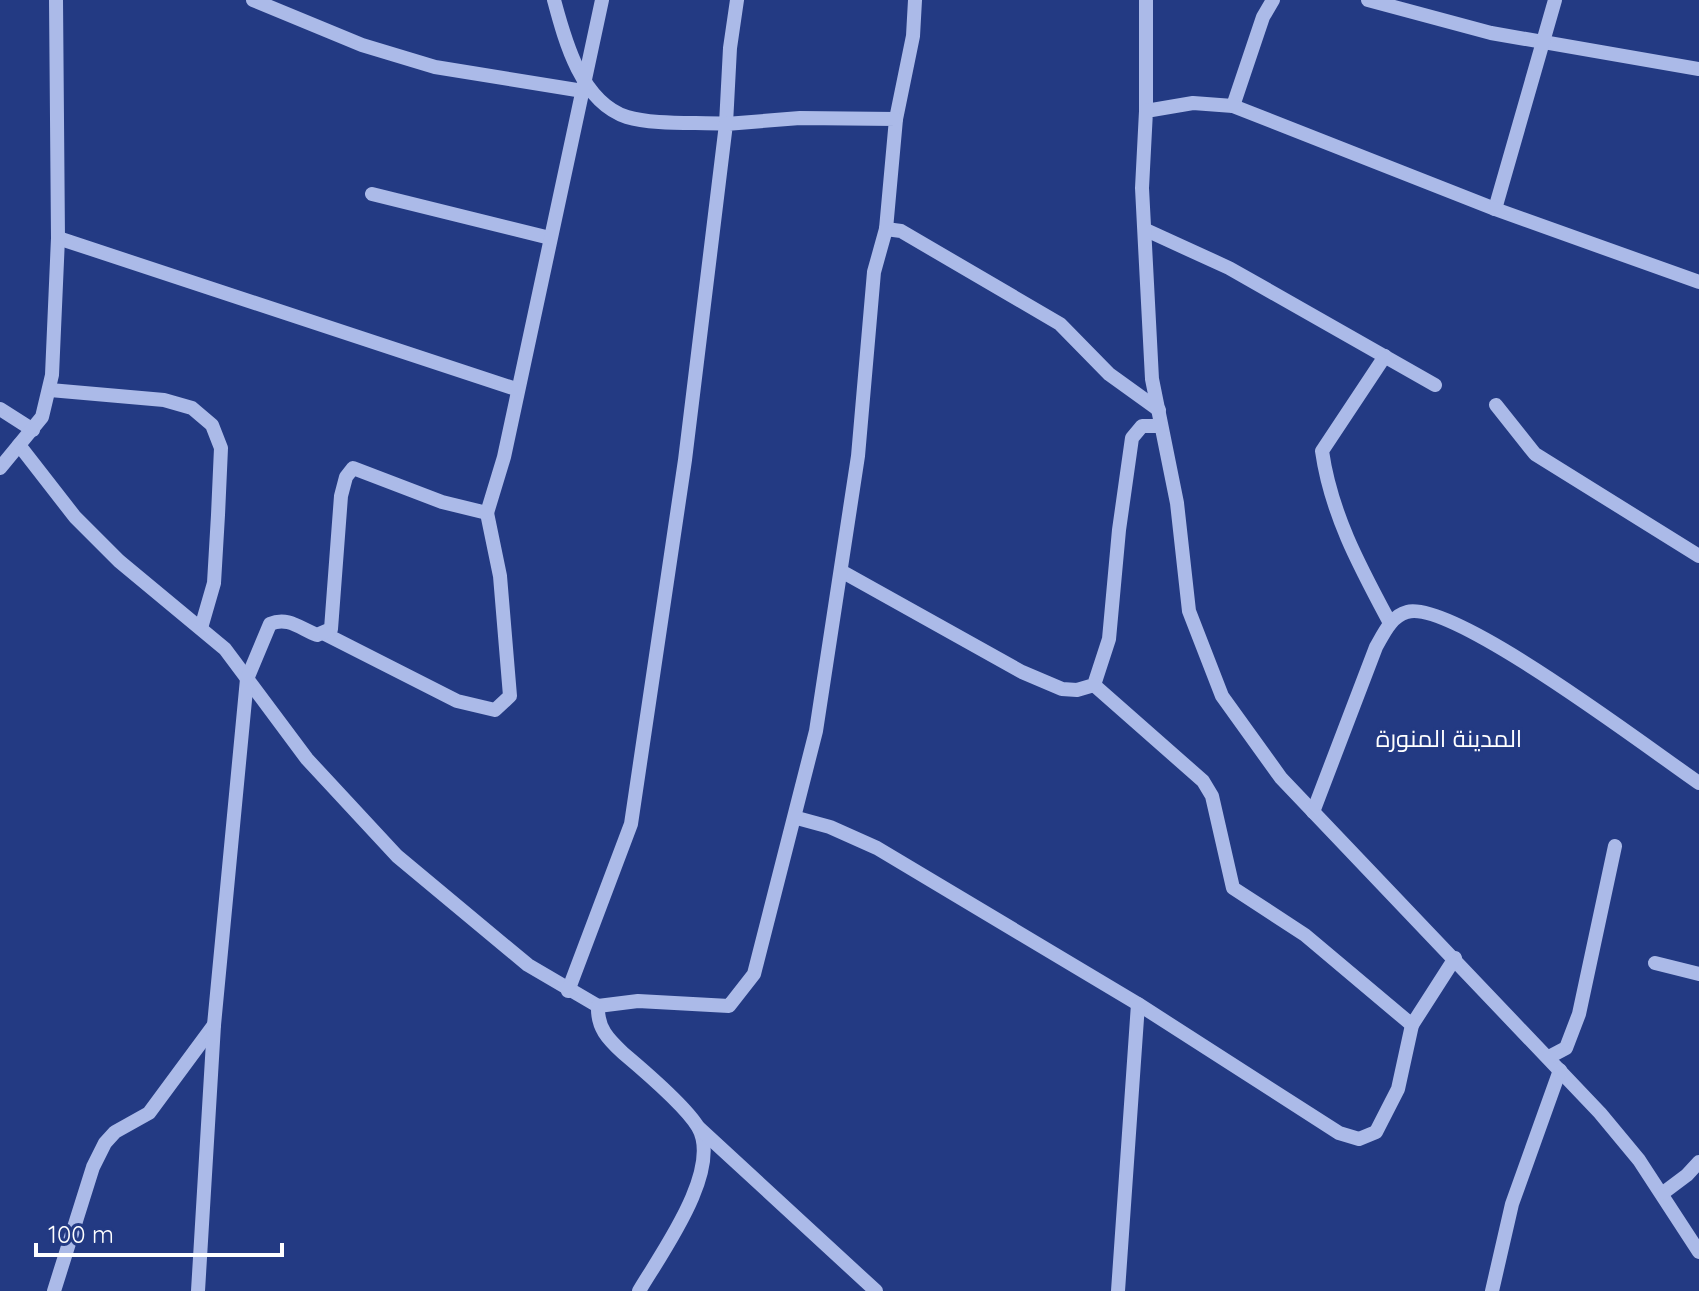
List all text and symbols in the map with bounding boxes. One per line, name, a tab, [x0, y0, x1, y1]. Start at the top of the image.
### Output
district label: المدينة المنورة	[1376, 723, 1522, 753]
scale bar	[36, 1207, 282, 1257]
text: 100 m	[48, 1219, 114, 1249]

